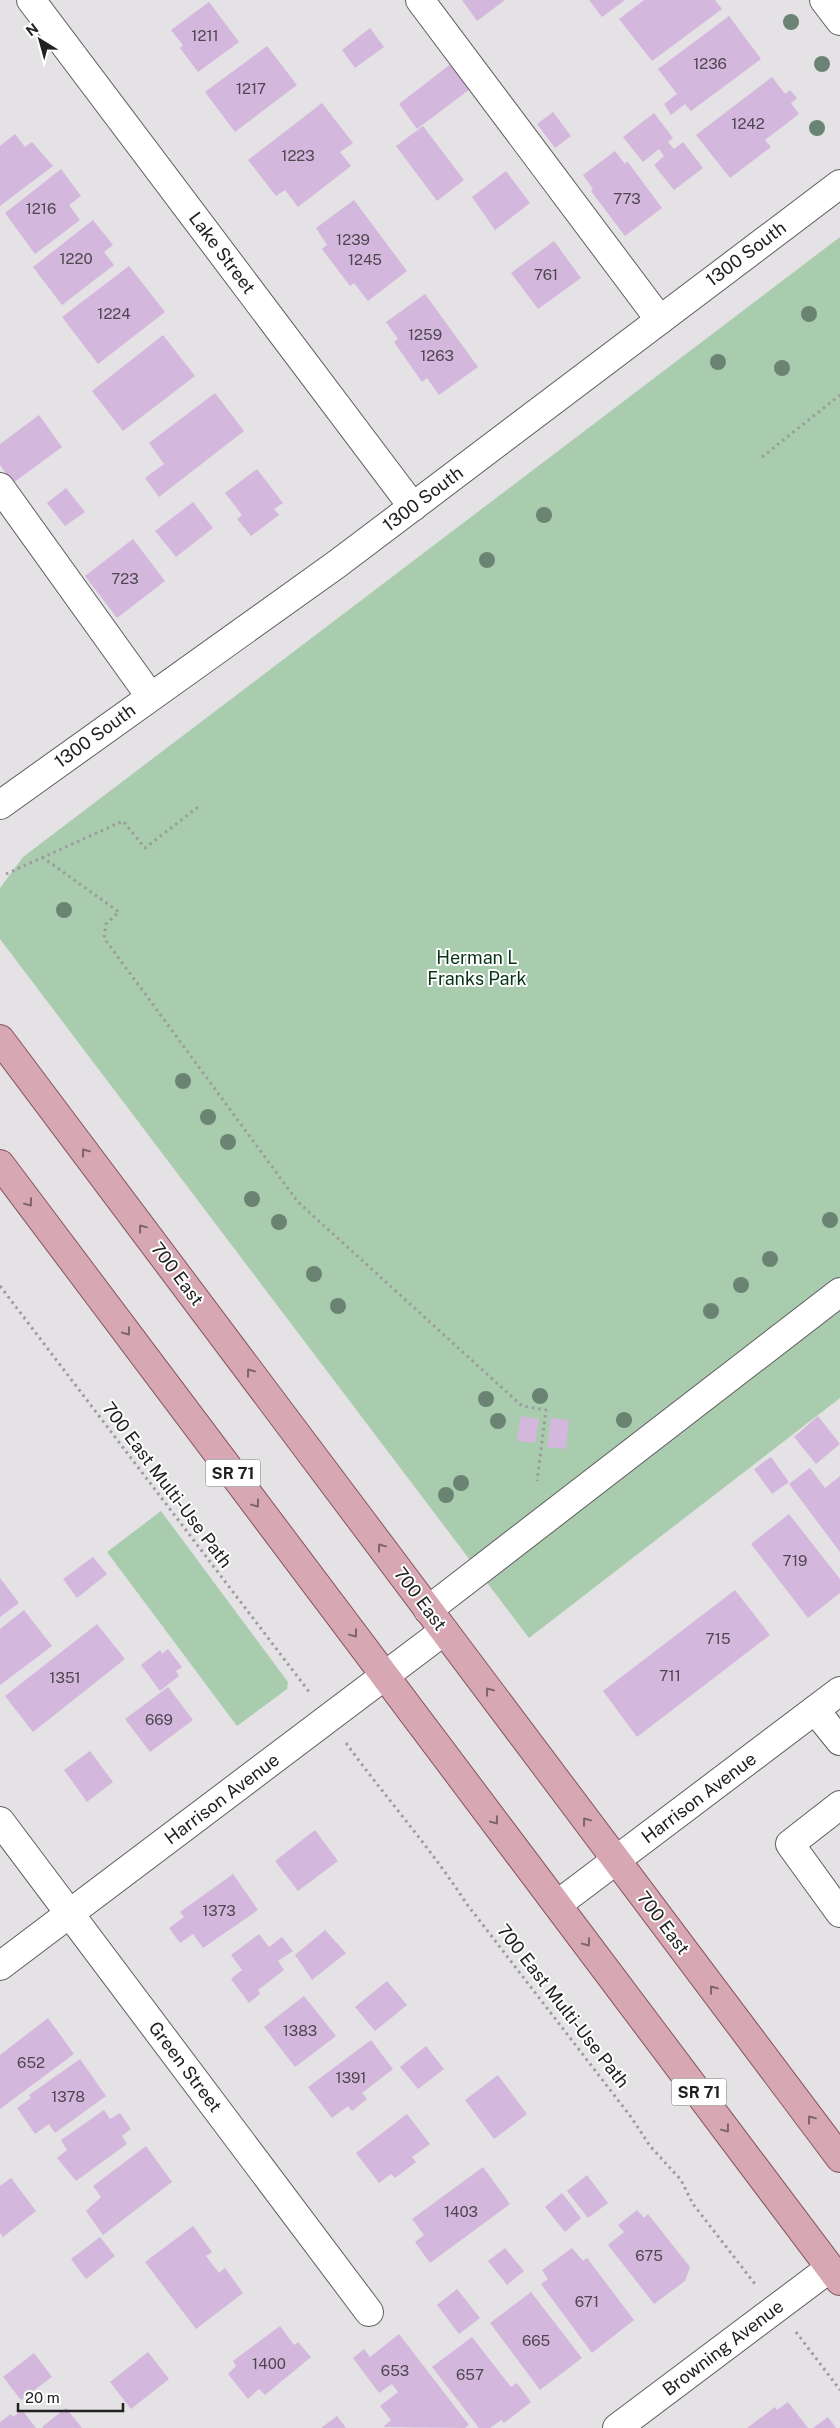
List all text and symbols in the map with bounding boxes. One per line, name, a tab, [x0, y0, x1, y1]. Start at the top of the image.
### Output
north arrow	[15, 15, 65, 65]
text: N	[23, 20, 41, 39]
house number: 1211	[191, 27, 219, 44]
house number: 1236	[693, 55, 727, 72]
house number: 1217	[236, 80, 266, 97]
house number: 1242	[731, 115, 765, 132]
house number: 1223	[281, 147, 315, 164]
house number: 773	[613, 190, 641, 207]
house number: 1216	[26, 200, 56, 217]
street label: Lake Street	[185, 208, 260, 298]
street label: 1300 South	[701, 217, 790, 291]
house number: 1239	[336, 231, 370, 248]
house number: 1220	[59, 250, 93, 267]
house number: 1245	[348, 251, 382, 268]
house number: 761	[534, 266, 558, 283]
house number: 1224	[97, 305, 131, 322]
house number: 1259	[408, 326, 442, 343]
house number: 1263	[420, 347, 454, 364]
street label: 1300 South	[378, 462, 467, 536]
house number: 723	[111, 570, 139, 587]
street label: 1300 South	[50, 699, 139, 772]
park label: Herman L Franks Park	[427, 947, 527, 989]
one-way arrow	[82, 1148, 91, 1158]
one-way arrow	[24, 1197, 32, 1206]
one-way arrow	[139, 1224, 148, 1234]
street label: 700 East	[147, 1238, 208, 1309]
one-way arrow	[121, 1326, 130, 1336]
one-way arrow	[247, 1368, 256, 1378]
street label: 700 East Multi-Use Path	[98, 1398, 237, 1572]
road number: SR 71	[206, 1460, 260, 1486]
one-way arrow	[251, 1498, 259, 1507]
one-way arrow	[378, 1543, 387, 1553]
house number: 719	[783, 1552, 807, 1569]
street label: 700 East	[390, 1563, 451, 1634]
one-way arrow	[348, 1628, 357, 1638]
house number: 715	[705, 1630, 731, 1647]
house number: 711	[659, 1667, 681, 1684]
house number: 1351	[49, 1669, 81, 1686]
one-way arrow	[486, 1687, 495, 1697]
house number: 669	[145, 1711, 173, 1728]
street label: Harrison Avenue	[637, 1748, 760, 1848]
street label: Harrison Avenue	[160, 1749, 283, 1849]
one-way arrow	[489, 1815, 497, 1824]
one-way arrow	[584, 1818, 592, 1827]
street label: 700 East	[633, 1887, 694, 1958]
house number: 1373	[202, 1902, 236, 1919]
street label: 700 East Multi-Use Path	[493, 1920, 634, 2092]
one-way arrow	[581, 1937, 590, 1947]
one-way arrow	[710, 1985, 719, 1995]
street label: Green Street	[145, 2017, 226, 2116]
house number: 1383	[283, 2022, 317, 2039]
house number: 652	[17, 2054, 45, 2071]
house number: 1391	[336, 2069, 366, 2086]
road number: SR 71	[672, 2078, 726, 2106]
house number: 1378	[51, 2088, 85, 2105]
one-way arrow	[808, 2116, 816, 2125]
one-way arrow	[720, 2123, 729, 2133]
house number: 1403	[444, 2203, 478, 2220]
house number: 675	[635, 2247, 663, 2264]
house number: 671	[575, 2293, 599, 2310]
street label: Browning Avenue	[658, 2295, 787, 2400]
house number: 665	[522, 2332, 550, 2349]
house number: 1400	[252, 2355, 286, 2372]
house number: 653	[381, 2362, 409, 2379]
house number: 657	[456, 2366, 484, 2383]
scale bar	[18, 2380, 122, 2412]
text: 20 m	[25, 2389, 60, 2406]

